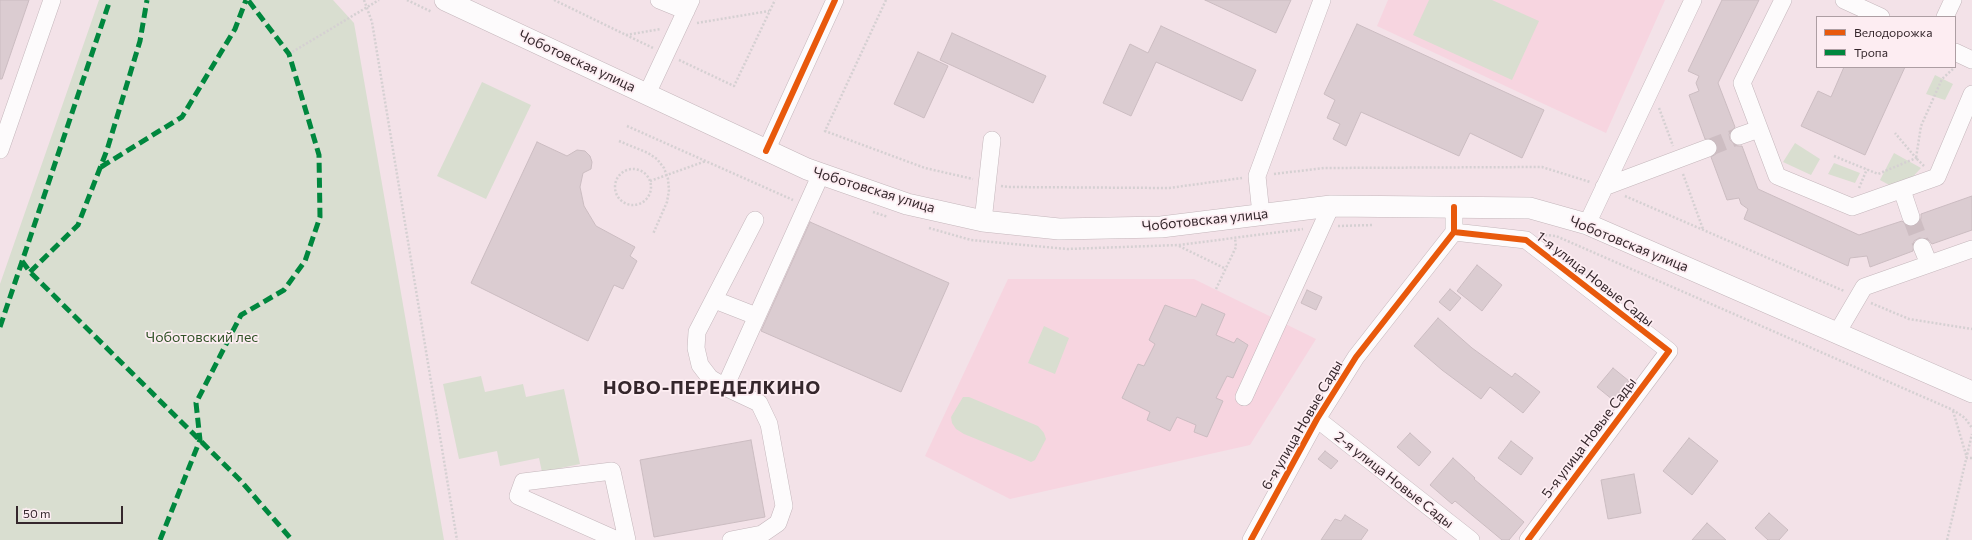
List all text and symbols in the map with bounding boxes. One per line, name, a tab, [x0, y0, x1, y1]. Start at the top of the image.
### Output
legend	[1816, 16, 1956, 68]
text: Велодорожка	[1854, 25, 1932, 39]
street label: Чоботовская улица	[516, 27, 638, 95]
text: Тропа	[1854, 45, 1888, 59]
street label: Чоботовская улица	[811, 163, 937, 217]
street label: Чоботовская улица	[1141, 205, 1269, 235]
street label: Чоботовская улица	[1567, 212, 1691, 276]
street label: 1-я улица Новые Сады	[1533, 228, 1657, 330]
park label: Чоботовский лес	[146, 329, 258, 345]
street label: 6-я улица Новые Сады	[1258, 357, 1346, 493]
street label: 5-я улица Новые Сады	[1538, 374, 1640, 502]
district label: НОВО-ПЕРЕДЕЛКИНО	[603, 377, 821, 399]
street label: 2-я улица Новые Сады	[1331, 428, 1457, 532]
scale bar	[18, 498, 125, 524]
text: 50 m	[23, 506, 51, 520]

